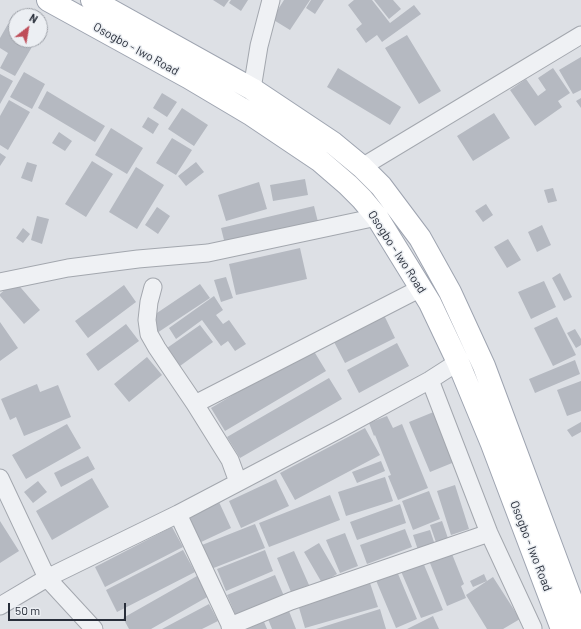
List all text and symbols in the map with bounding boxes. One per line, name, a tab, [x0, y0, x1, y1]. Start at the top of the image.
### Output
north arrow	[8, 8, 48, 48]
text: N	[27, 11, 40, 26]
street label: Osogbo - Iwo Road	[91, 19, 181, 79]
street label: Osogbo - Iwo Road	[365, 208, 429, 296]
street label: Osogbo - Iwo Road	[507, 499, 555, 593]
scale bar	[10, 595, 128, 621]
text: 50 m	[15, 603, 40, 617]

